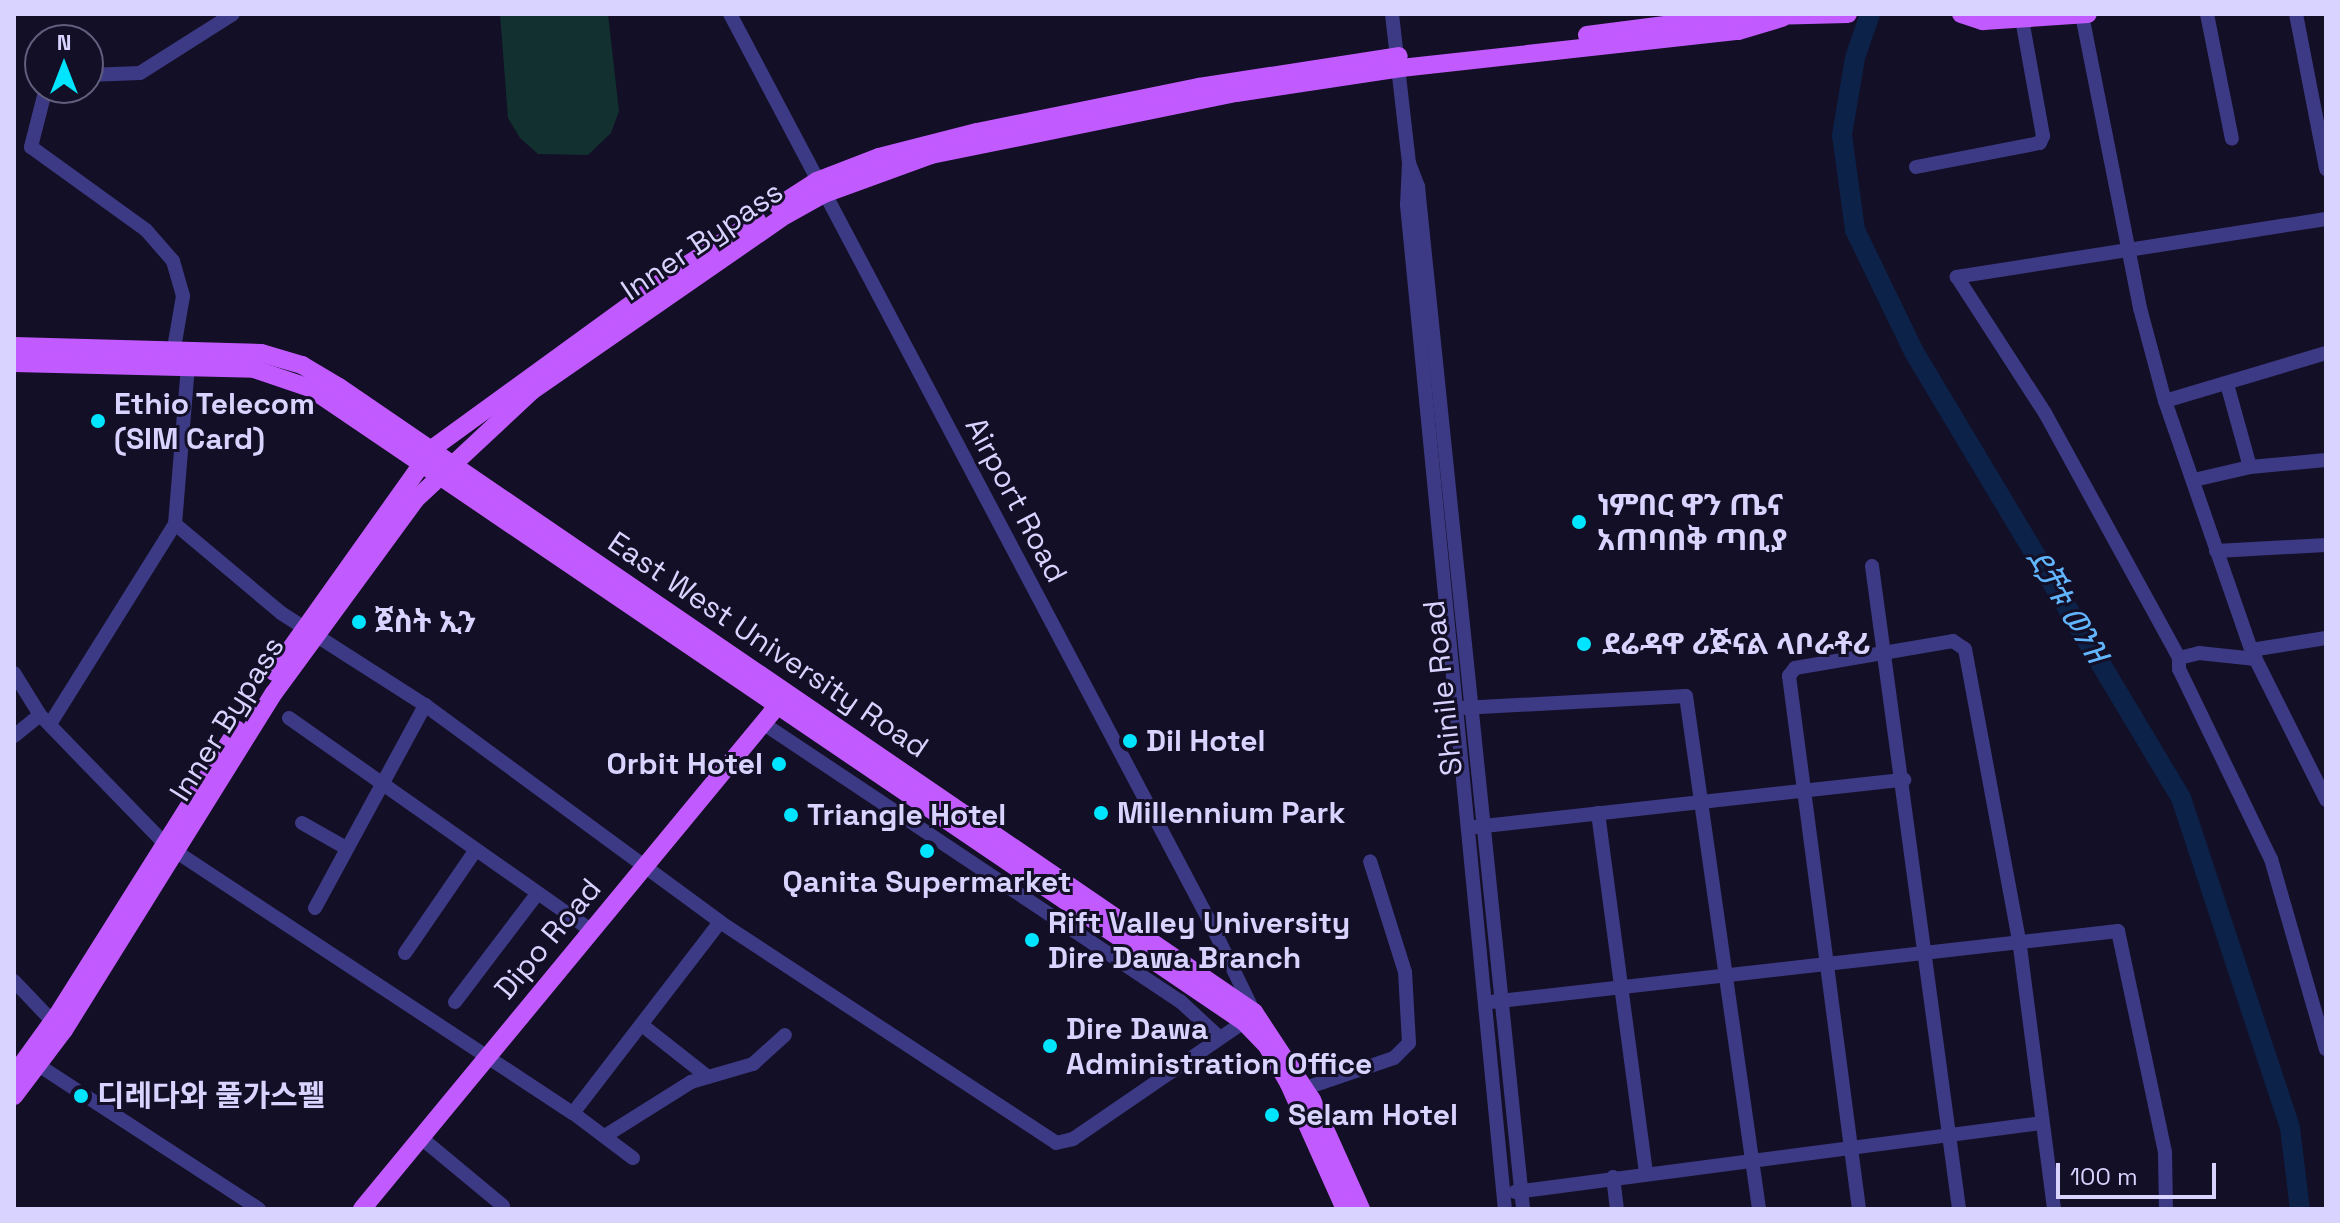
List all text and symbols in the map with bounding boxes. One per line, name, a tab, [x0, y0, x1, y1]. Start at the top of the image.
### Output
north arrow	[24, 24, 104, 104]
text: N	[57, 28, 71, 56]
street label: Inner Bypass	[614, 174, 790, 308]
place label: Ethio Telecom (SIM Card)	[114, 386, 316, 456]
street label: Airport Road	[957, 411, 1075, 589]
marker: Ethio Telecom (SIM Card)	[89, 412, 107, 430]
place label: ነምበር ዋን ጤና አጠባበቅ ጣቢያ	[1597, 487, 1787, 558]
marker: ነምበር ዋን ጤና አጠባበቅ ጣቢያ	[1568, 511, 1590, 533]
street label: East West University Road	[601, 524, 935, 766]
water label: ደቻቱ ወንዝ	[2018, 542, 2116, 670]
street label: Shinile Road	[1416, 598, 1470, 778]
place label: ጀስት ኢን	[375, 604, 476, 640]
marker: ጀስት ኢን	[350, 613, 368, 631]
place label: ደሬዳዋ ሪጅናል ላቦራቶሪ	[1602, 626, 1871, 662]
street label: Inner Bypass	[162, 630, 292, 808]
marker: ደሬዳዋ ሪጅናል ላቦራቶሪ	[1573, 633, 1595, 655]
place label: Dil Hotel	[1146, 723, 1266, 759]
marker: Dil Hotel	[1121, 732, 1139, 750]
place label: Orbit Hotel	[606, 746, 763, 782]
marker: Orbit Hotel	[770, 755, 788, 773]
place label: Millennium Park	[1117, 795, 1345, 831]
place label: Triangle Hotel	[807, 797, 1006, 833]
marker: Millennium Park	[1092, 804, 1110, 822]
marker: Triangle Hotel	[782, 806, 800, 824]
marker: Qanita Supermarket	[918, 842, 936, 860]
place label: Qanita Supermarket	[782, 864, 1072, 900]
street label: Dipo Road	[487, 871, 609, 1007]
place label: Rift Valley University Dire Dawa Branch	[1048, 905, 1351, 976]
marker: Rift Valley University Dire Dawa Branch	[1023, 931, 1041, 949]
place label: Dire Dawa Administration Office	[1066, 1011, 1372, 1082]
marker: Dire Dawa Administration Office	[1041, 1037, 1059, 1055]
place label: 디레다와 풀가스펠	[97, 1078, 325, 1114]
marker: 디레다와 풀가스펠	[72, 1087, 90, 1105]
place label: Selam Hotel	[1288, 1097, 1458, 1133]
marker: Selam Hotel	[1263, 1106, 1281, 1124]
scale bar	[2060, 1147, 2220, 1197]
text: 100 m	[2070, 1161, 2138, 1192]

